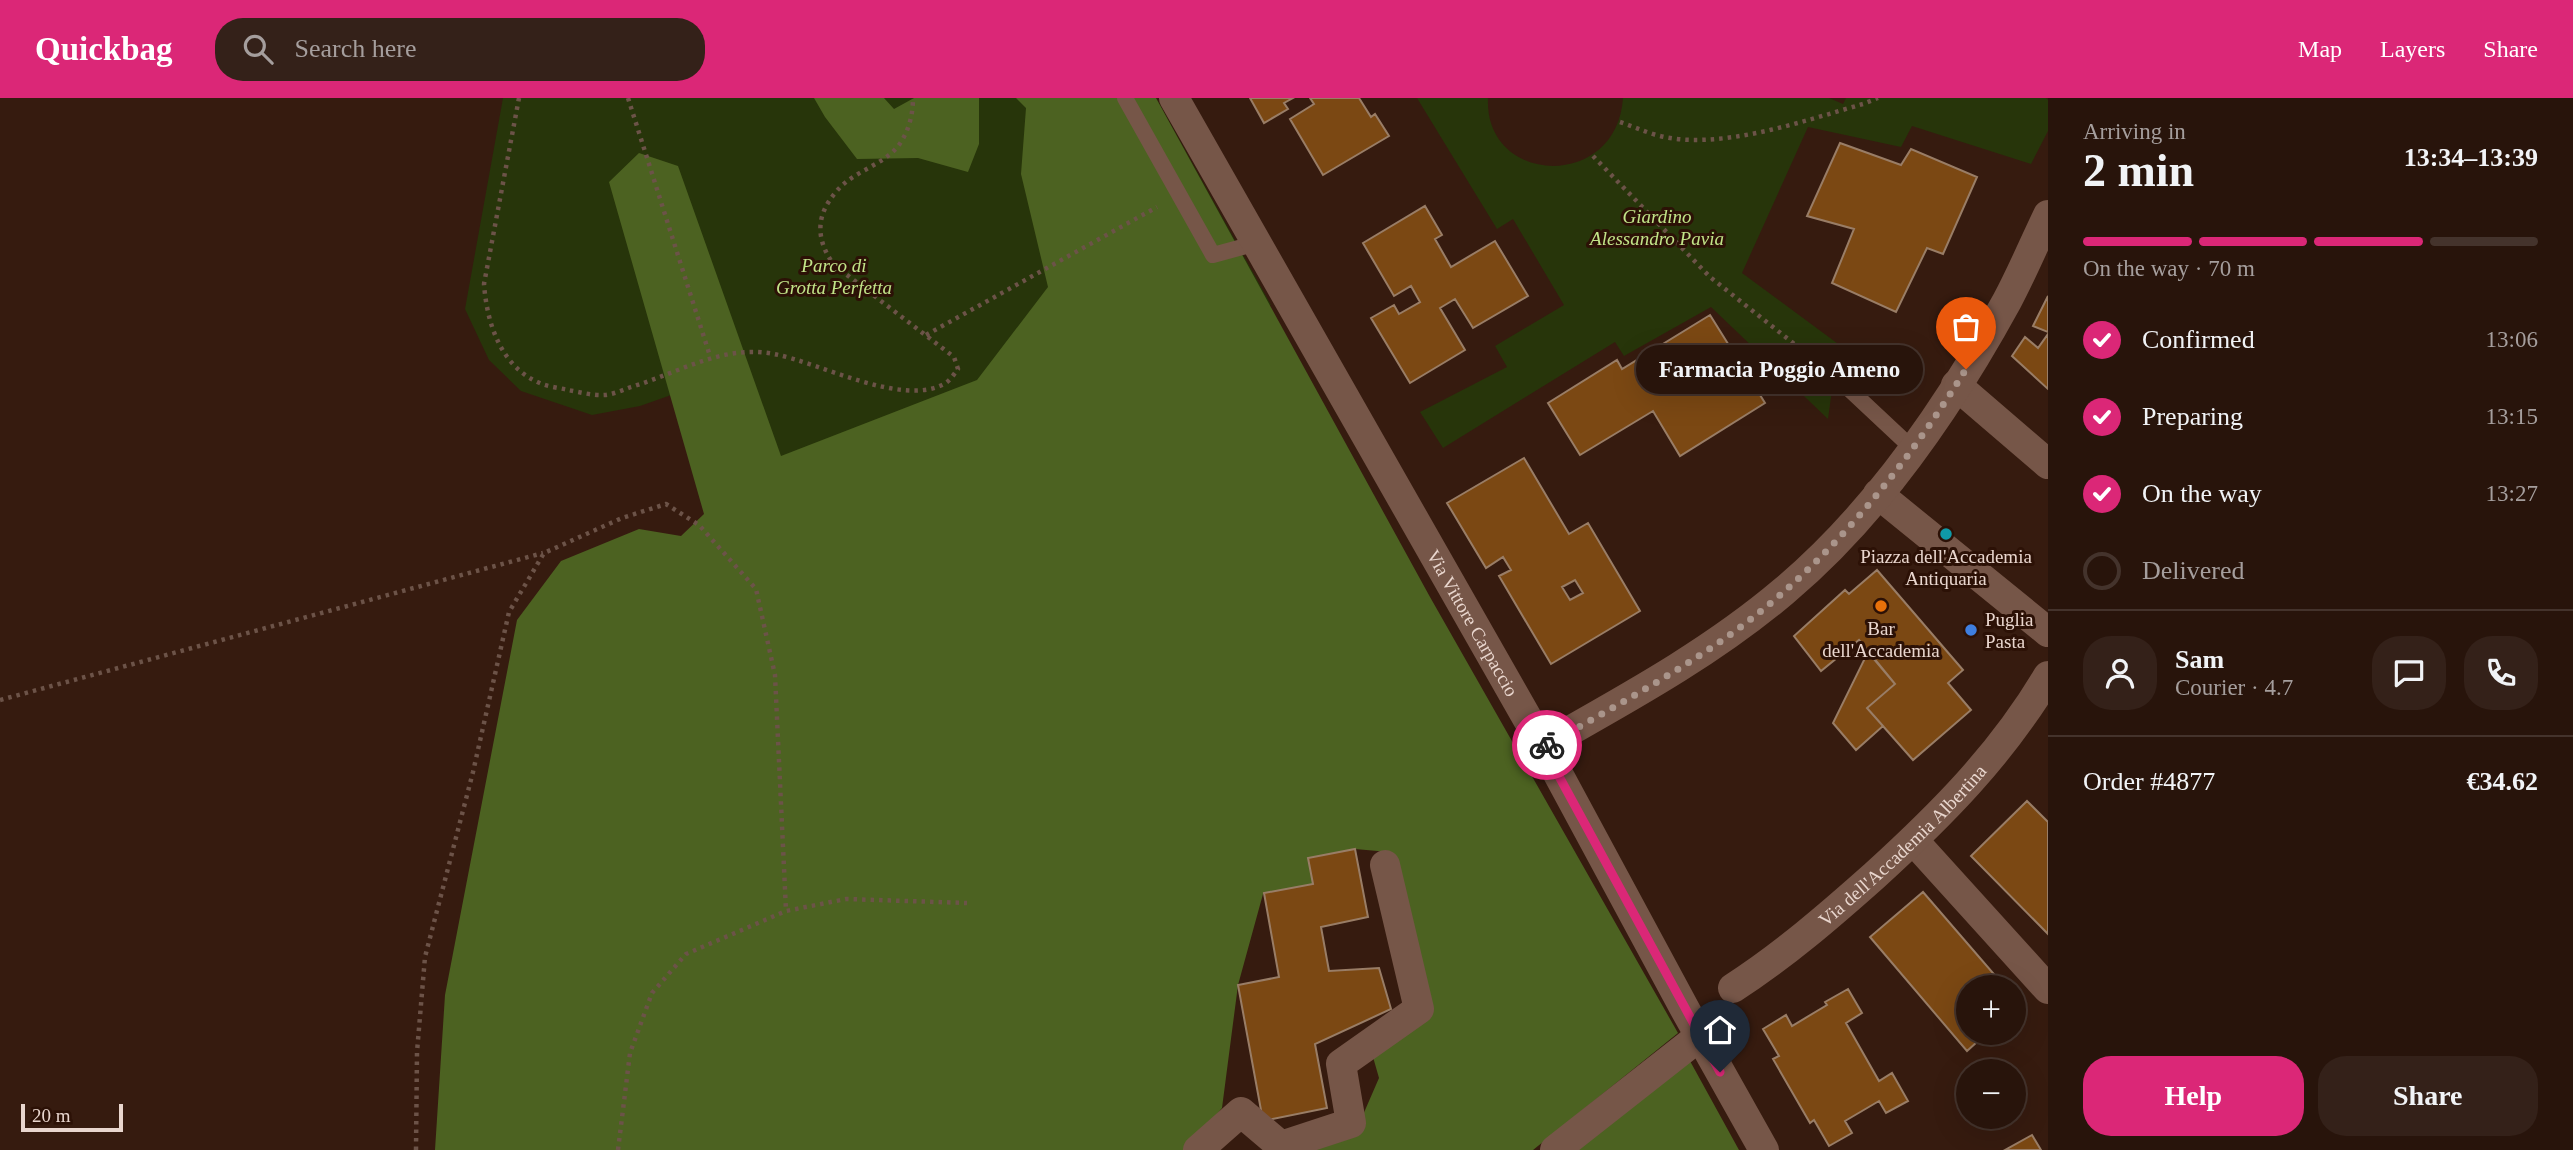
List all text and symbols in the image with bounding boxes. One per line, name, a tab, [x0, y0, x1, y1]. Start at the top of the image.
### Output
search box	[215, 18, 705, 81]
icon: search	[239, 30, 277, 68]
text: Quickbag	[35, 31, 173, 67]
text: Search here	[295, 34, 417, 63]
text: Map	[2298, 36, 2342, 62]
text: Layers	[2380, 36, 2445, 62]
text: Share	[2483, 36, 2538, 62]
text: Arriving in	[2083, 119, 2186, 144]
text: 13:34–13:39	[2404, 143, 2538, 172]
text: 2 min	[2083, 145, 2194, 196]
park label: Giardino Alessandro Pavia	[1588, 206, 1724, 249]
park label: Parco di Grotta Perfetta	[776, 255, 892, 298]
text: On the way · 70 m	[2083, 256, 2255, 281]
pin	[1936, 297, 1996, 369]
icon: bag	[1947, 308, 1985, 346]
icon: check	[2083, 321, 2121, 359]
text: Confirmed	[2142, 325, 2255, 354]
text: 13:06	[2486, 327, 2538, 352]
callout: Farmacia Poggio Ameno	[1637, 344, 1924, 394]
text: Farmacia Poggio Ameno	[1659, 357, 1900, 382]
icon: check	[2083, 398, 2121, 436]
text: Preparing	[2142, 402, 2243, 431]
text: 13:15	[2486, 404, 2538, 429]
icon: check	[2083, 475, 2121, 513]
text: On the way	[2142, 479, 2262, 508]
text: 13:27	[2486, 481, 2538, 506]
marker: Piazza dell'Accademia Antiquaria	[1938, 526, 1954, 542]
street label: Via Vittore Carpaccio	[1423, 546, 1523, 700]
place label: Piazza dell'Accademia Antiquaria	[1860, 546, 2032, 589]
text: Delivered	[2142, 556, 2245, 585]
marker: Bar dell'Accademia	[1873, 598, 1889, 614]
place label: Puglia Pasta	[1985, 609, 2034, 652]
place label: Bar dell'Accademia	[1822, 618, 1940, 661]
marker: Puglia Pasta	[1963, 622, 1979, 638]
button: person	[2083, 636, 2157, 710]
button: chat	[2372, 636, 2446, 710]
button: phone	[2464, 636, 2538, 710]
text: Sam	[2175, 645, 2224, 674]
text: Courier · 4.7	[2175, 675, 2293, 700]
courier	[1512, 710, 1582, 780]
icon: bike	[1528, 726, 1566, 764]
street label: Via dell'Accademia Albertina	[1814, 760, 1991, 930]
text: Order #4877	[2083, 767, 2215, 796]
text: €34.62	[2467, 767, 2538, 796]
map controls	[1956, 975, 2026, 1129]
button: +	[1956, 975, 2026, 1045]
pin	[1690, 1000, 1750, 1072]
icon: home	[1701, 1011, 1739, 1049]
button: Help	[2083, 1056, 2304, 1136]
button: Share	[2318, 1056, 2538, 1136]
button: −	[1956, 1059, 2026, 1129]
scale bar	[21, 1101, 122, 1133]
text: 20 m	[32, 1105, 71, 1126]

